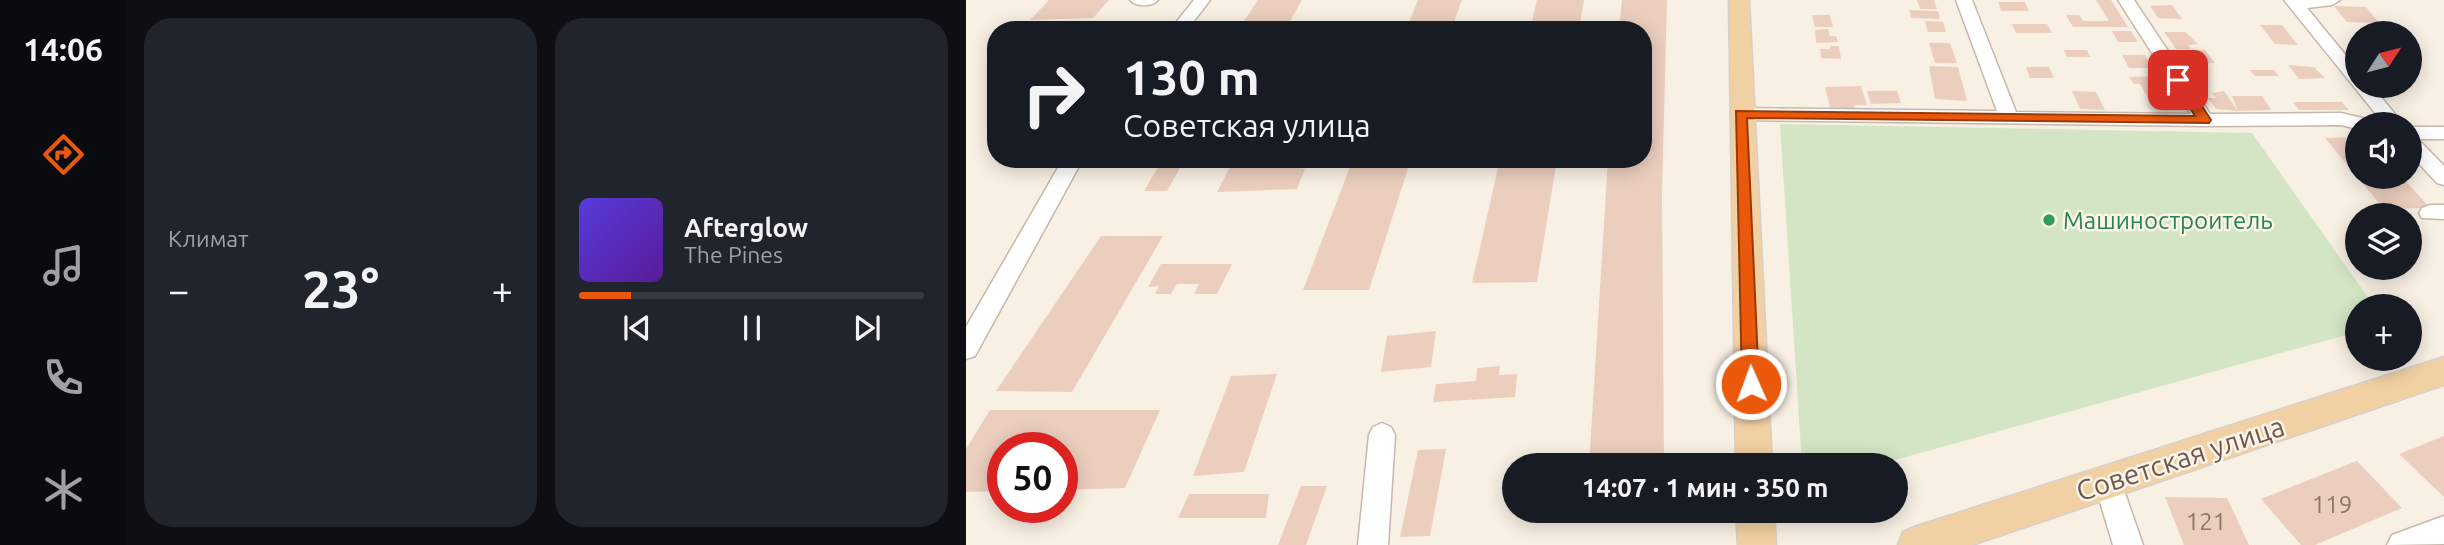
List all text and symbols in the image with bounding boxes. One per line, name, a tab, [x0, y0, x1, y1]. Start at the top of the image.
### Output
north arrow	[2345, 21, 2422, 98]
map controls	[2345, 21, 2422, 371]
text: 14:06	[23, 31, 103, 67]
icon: right	[1008, 49, 1099, 140]
text: 130 m	[1123, 49, 1260, 104]
pin	[2148, 50, 2208, 110]
icon: arrive	[2159, 61, 2197, 99]
text: Советская улица	[1123, 107, 1371, 143]
button: sound	[2345, 112, 2422, 189]
icon: directions	[39, 130, 88, 179]
button: layers	[2345, 203, 2422, 280]
place label: Машиностроитель	[2063, 207, 2273, 234]
marker: Машиностроитель	[2041, 212, 2057, 228]
text: Afterglow	[684, 213, 808, 242]
text: Климат	[168, 226, 248, 251]
icon: music	[39, 241, 88, 290]
text: The Pines	[684, 242, 783, 267]
text: 23°	[302, 260, 379, 318]
text: −	[168, 269, 189, 311]
text: +	[492, 269, 513, 311]
button: +	[2345, 294, 2422, 371]
icon: previous	[618, 309, 656, 347]
icon: pause	[733, 309, 771, 347]
icon: next	[848, 309, 886, 347]
position arrow	[1714, 347, 1788, 421]
icon: phone	[39, 353, 88, 402]
street label: Советская улица	[2072, 410, 2288, 506]
speed limit sign: 50	[987, 432, 1078, 523]
icon: climate	[39, 465, 88, 514]
text: 14:07 · 1 мин · 350 m	[1582, 473, 1828, 502]
house number: 119	[2312, 491, 2352, 518]
house number: 121	[2186, 508, 2226, 535]

